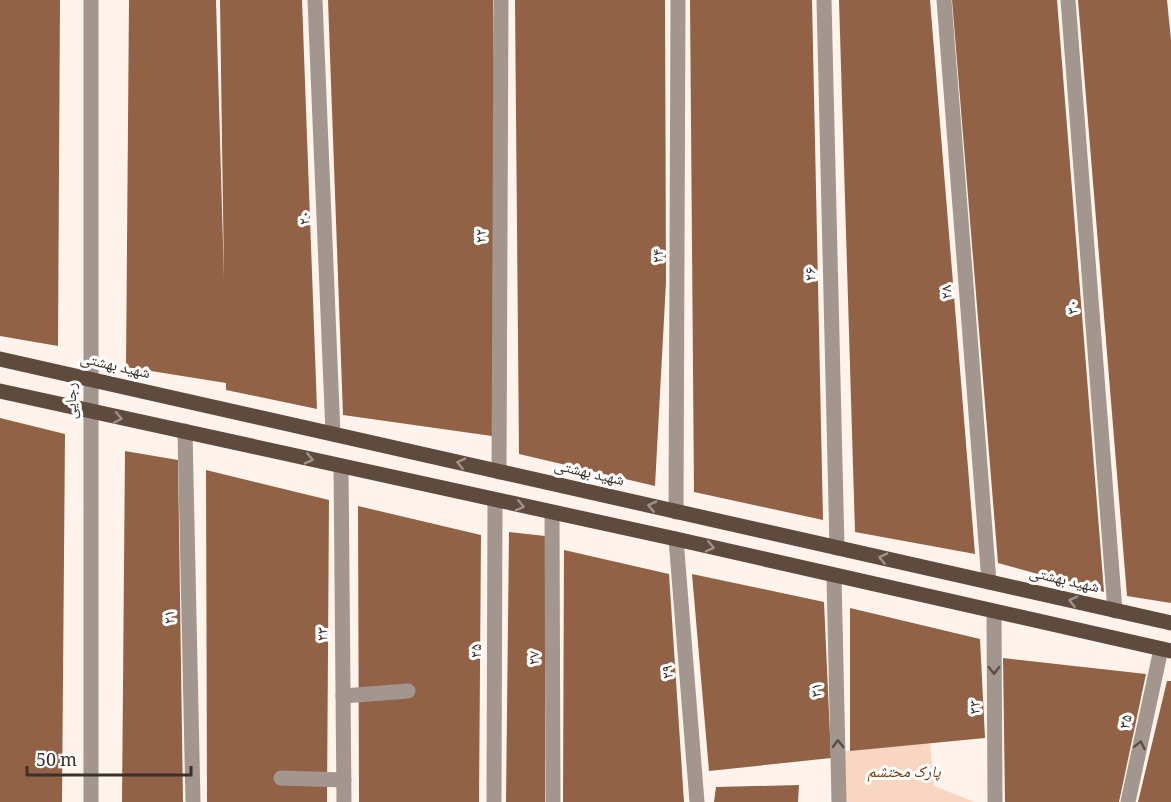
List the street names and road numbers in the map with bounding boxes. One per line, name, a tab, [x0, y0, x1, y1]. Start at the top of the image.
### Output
street label: ۲۰	[292, 210, 320, 226]
street label: ۲۲	[469, 229, 496, 243]
street label: ۲۴	[646, 249, 673, 263]
street label: ۲۶	[798, 267, 826, 281]
street label: ۲۸	[934, 284, 962, 300]
street label: ۳۰	[1060, 299, 1088, 315]
street label: شهید بهشتی	[77, 346, 153, 388]
street label: رجایی	[59, 383, 86, 419]
street label: شهید بهشتی	[551, 453, 627, 495]
street label: شهید بهشتی	[1026, 560, 1102, 602]
street label: ۲۱	[157, 610, 185, 624]
street label: ۲۳	[310, 627, 338, 641]
street label: ۲۵	[464, 644, 491, 658]
street label: ۲۷	[522, 651, 549, 665]
street label: ۲۹	[655, 664, 683, 680]
street label: ۳۱	[804, 683, 832, 697]
street label: ۳۳	[963, 700, 990, 714]
street label: ۳۵	[1112, 712, 1142, 732]

